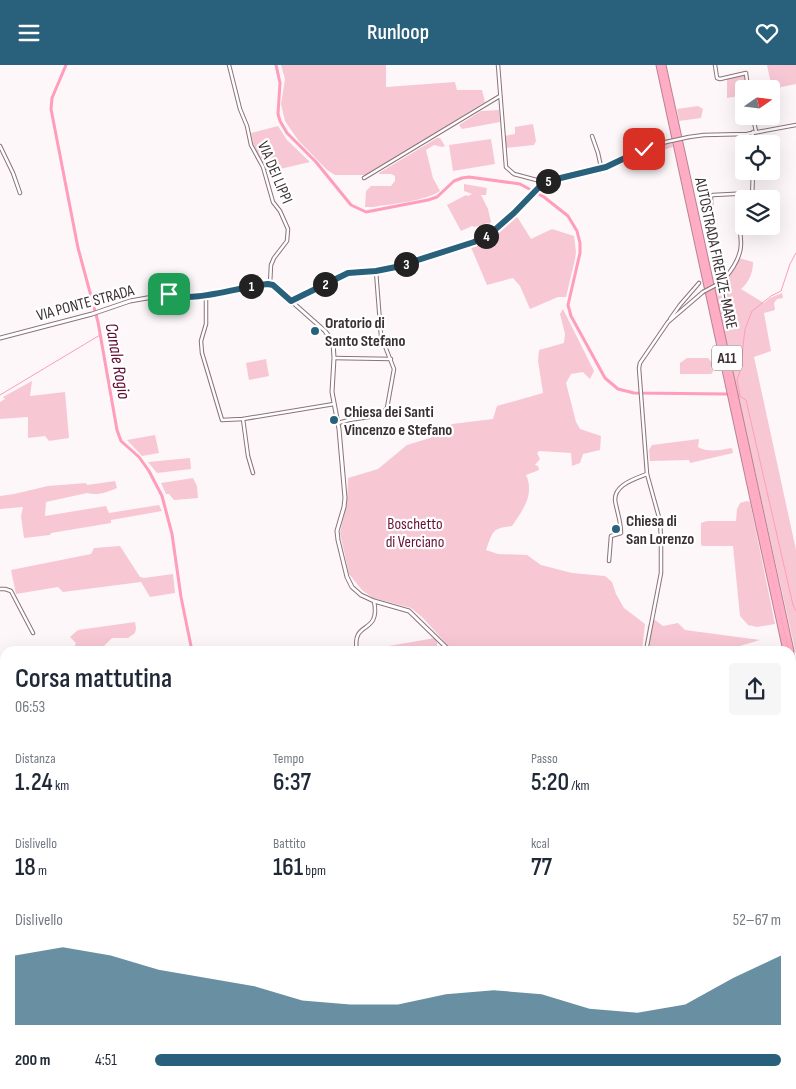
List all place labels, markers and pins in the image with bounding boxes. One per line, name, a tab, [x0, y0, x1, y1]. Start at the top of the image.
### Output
pin	[623, 128, 665, 170]
pin: 5	[536, 169, 560, 193]
pin: 4	[474, 223, 498, 249]
pin: 3	[394, 251, 418, 277]
pin: 2	[312, 271, 338, 297]
pin	[148, 273, 190, 315]
pin: 1	[238, 273, 264, 299]
place label: Oratorio di Santo Stefano	[325, 314, 405, 351]
marker: Oratorio di Santo Stefano	[309, 325, 321, 337]
place label: Chiesa dei Santi Vincenzo e Stefano	[344, 403, 452, 440]
marker: Chiesa dei Santi Vincenzo e Stefano	[328, 414, 340, 426]
place label: Chiesa di San Lorenzo	[626, 512, 694, 549]
marker: Chiesa di San Lorenzo	[610, 523, 622, 535]

